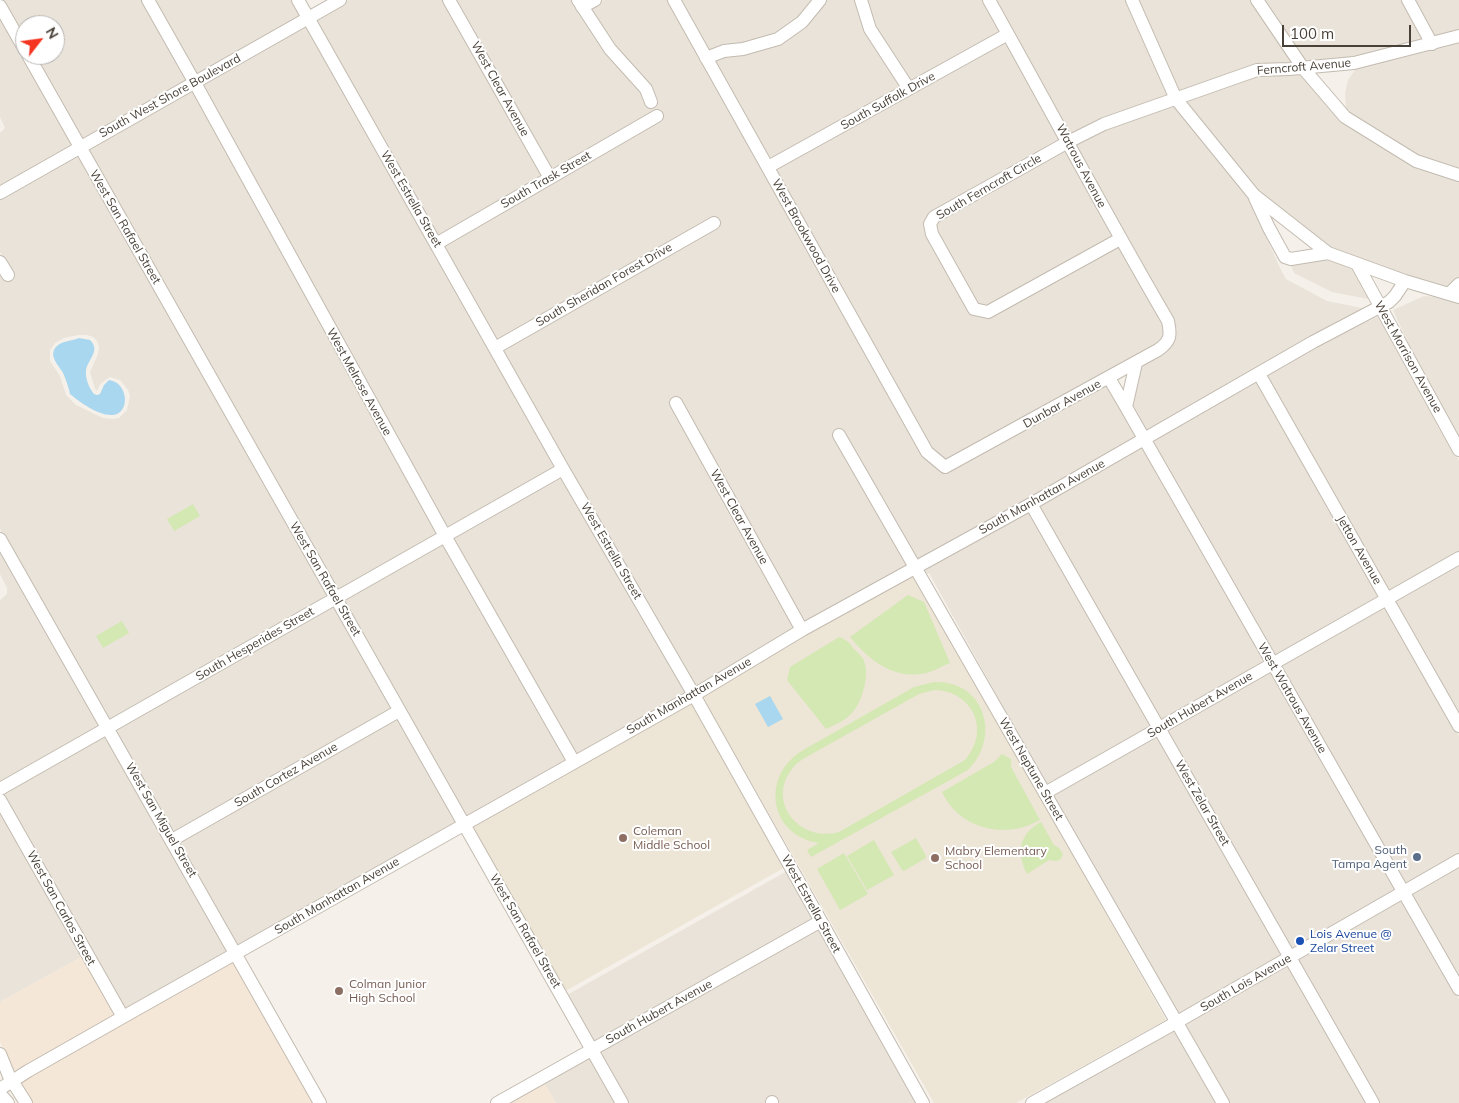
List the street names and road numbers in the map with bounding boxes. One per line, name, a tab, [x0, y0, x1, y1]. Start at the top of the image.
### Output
street label: West Clear Avenue	[468, 39, 532, 139]
street label: South West Shore Boulevard	[97, 51, 243, 141]
street label: Ferncroft Avenue	[1256, 56, 1352, 78]
street label: South Suffolk Drive	[838, 69, 938, 133]
street label: Watrous Avenue	[1053, 122, 1109, 210]
street label: West Estrella Street	[377, 148, 445, 250]
street label: South Trask Street	[498, 148, 594, 212]
street label: South Ferncroft Circle	[934, 151, 1044, 223]
street label: West San Rafael Street	[86, 167, 164, 287]
street label: West Brookwood Drive	[769, 177, 843, 295]
street label: South Sheridan Forest Drive	[533, 240, 675, 330]
street label: West Morrison Avenue	[1371, 298, 1445, 416]
street label: West Melrose Avenue	[323, 326, 395, 438]
street label: Dunbar Avenue	[1021, 377, 1103, 431]
street label: South Manhattan Avenue	[977, 456, 1107, 538]
street label: West Clear Avenue	[707, 467, 771, 567]
street label: West Estrella Street	[577, 500, 645, 602]
street label: Jetton Avenue	[1333, 513, 1385, 587]
street label: West San Rafael Street	[286, 519, 364, 639]
street label: South Hesperides Street	[193, 604, 317, 684]
street label: West Watrous Avenue	[1254, 640, 1330, 756]
street label: South Manhattan Avenue	[624, 654, 754, 738]
street label: South Hubert Avenue	[1145, 669, 1255, 741]
street label: West Neptune Street	[996, 715, 1066, 823]
street label: South Cortez Avenue	[232, 740, 340, 810]
street label: West Zelar Street	[1172, 758, 1232, 848]
street label: West San Miguel Street	[122, 760, 200, 880]
street label: West San Carlos Street	[23, 848, 99, 968]
street label: West Estrella Street	[778, 853, 844, 955]
street label: South Manhattan Avenue	[272, 854, 402, 938]
street label: West San Rafael Street	[486, 871, 564, 991]
street label: South Lois Avenue	[1198, 951, 1294, 1015]
street label: South Hubert Avenue	[603, 977, 715, 1047]

